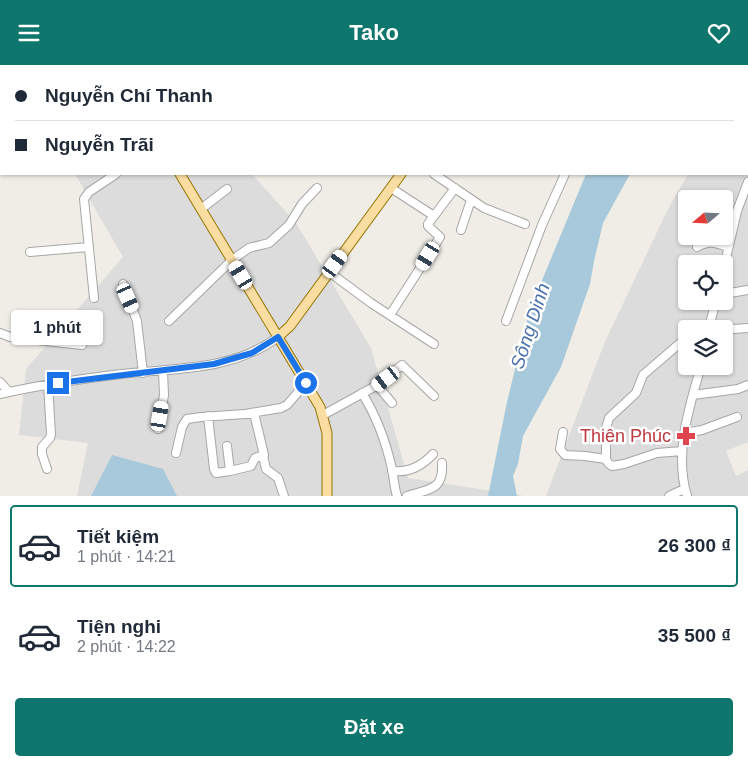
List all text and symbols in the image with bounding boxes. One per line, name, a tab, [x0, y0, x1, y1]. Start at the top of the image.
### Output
icon: menu	[15, 19, 43, 47]
icon: heart	[705, 19, 733, 47]
text: Tako	[349, 20, 399, 45]
text: Nguyễn Chí Thanh	[45, 85, 213, 106]
text: Nguyễn Trãi	[45, 134, 154, 155]
north arrow	[678, 190, 732, 245]
map controls	[678, 190, 733, 375]
car	[413, 239, 442, 273]
car	[320, 247, 349, 281]
button: locate	[678, 255, 733, 310]
car	[226, 258, 255, 292]
car	[115, 281, 140, 315]
water label: Sông Dinh	[506, 281, 554, 371]
callout: 1 phút	[12, 311, 104, 345]
text: 1 phút	[33, 319, 81, 336]
button: layers	[678, 320, 733, 375]
car	[369, 364, 402, 394]
route end	[47, 372, 69, 394]
route start	[295, 372, 317, 394]
car	[150, 400, 169, 432]
pharmacy icon: Thiên Phúc	[675, 425, 697, 447]
place label: Thiên Phúc	[580, 426, 671, 446]
icon: car	[17, 524, 62, 569]
text: Tiết kiệm	[77, 526, 159, 547]
text: 26 300 ₫	[658, 535, 731, 556]
text: 1 phút · 14:21	[77, 548, 176, 565]
icon: car	[17, 614, 62, 659]
text: Tiện nghi	[77, 616, 161, 637]
text: 35 500 ₫	[658, 625, 731, 646]
text: 2 phút · 14:22	[77, 638, 176, 655]
button: Đặt xe	[15, 698, 733, 756]

